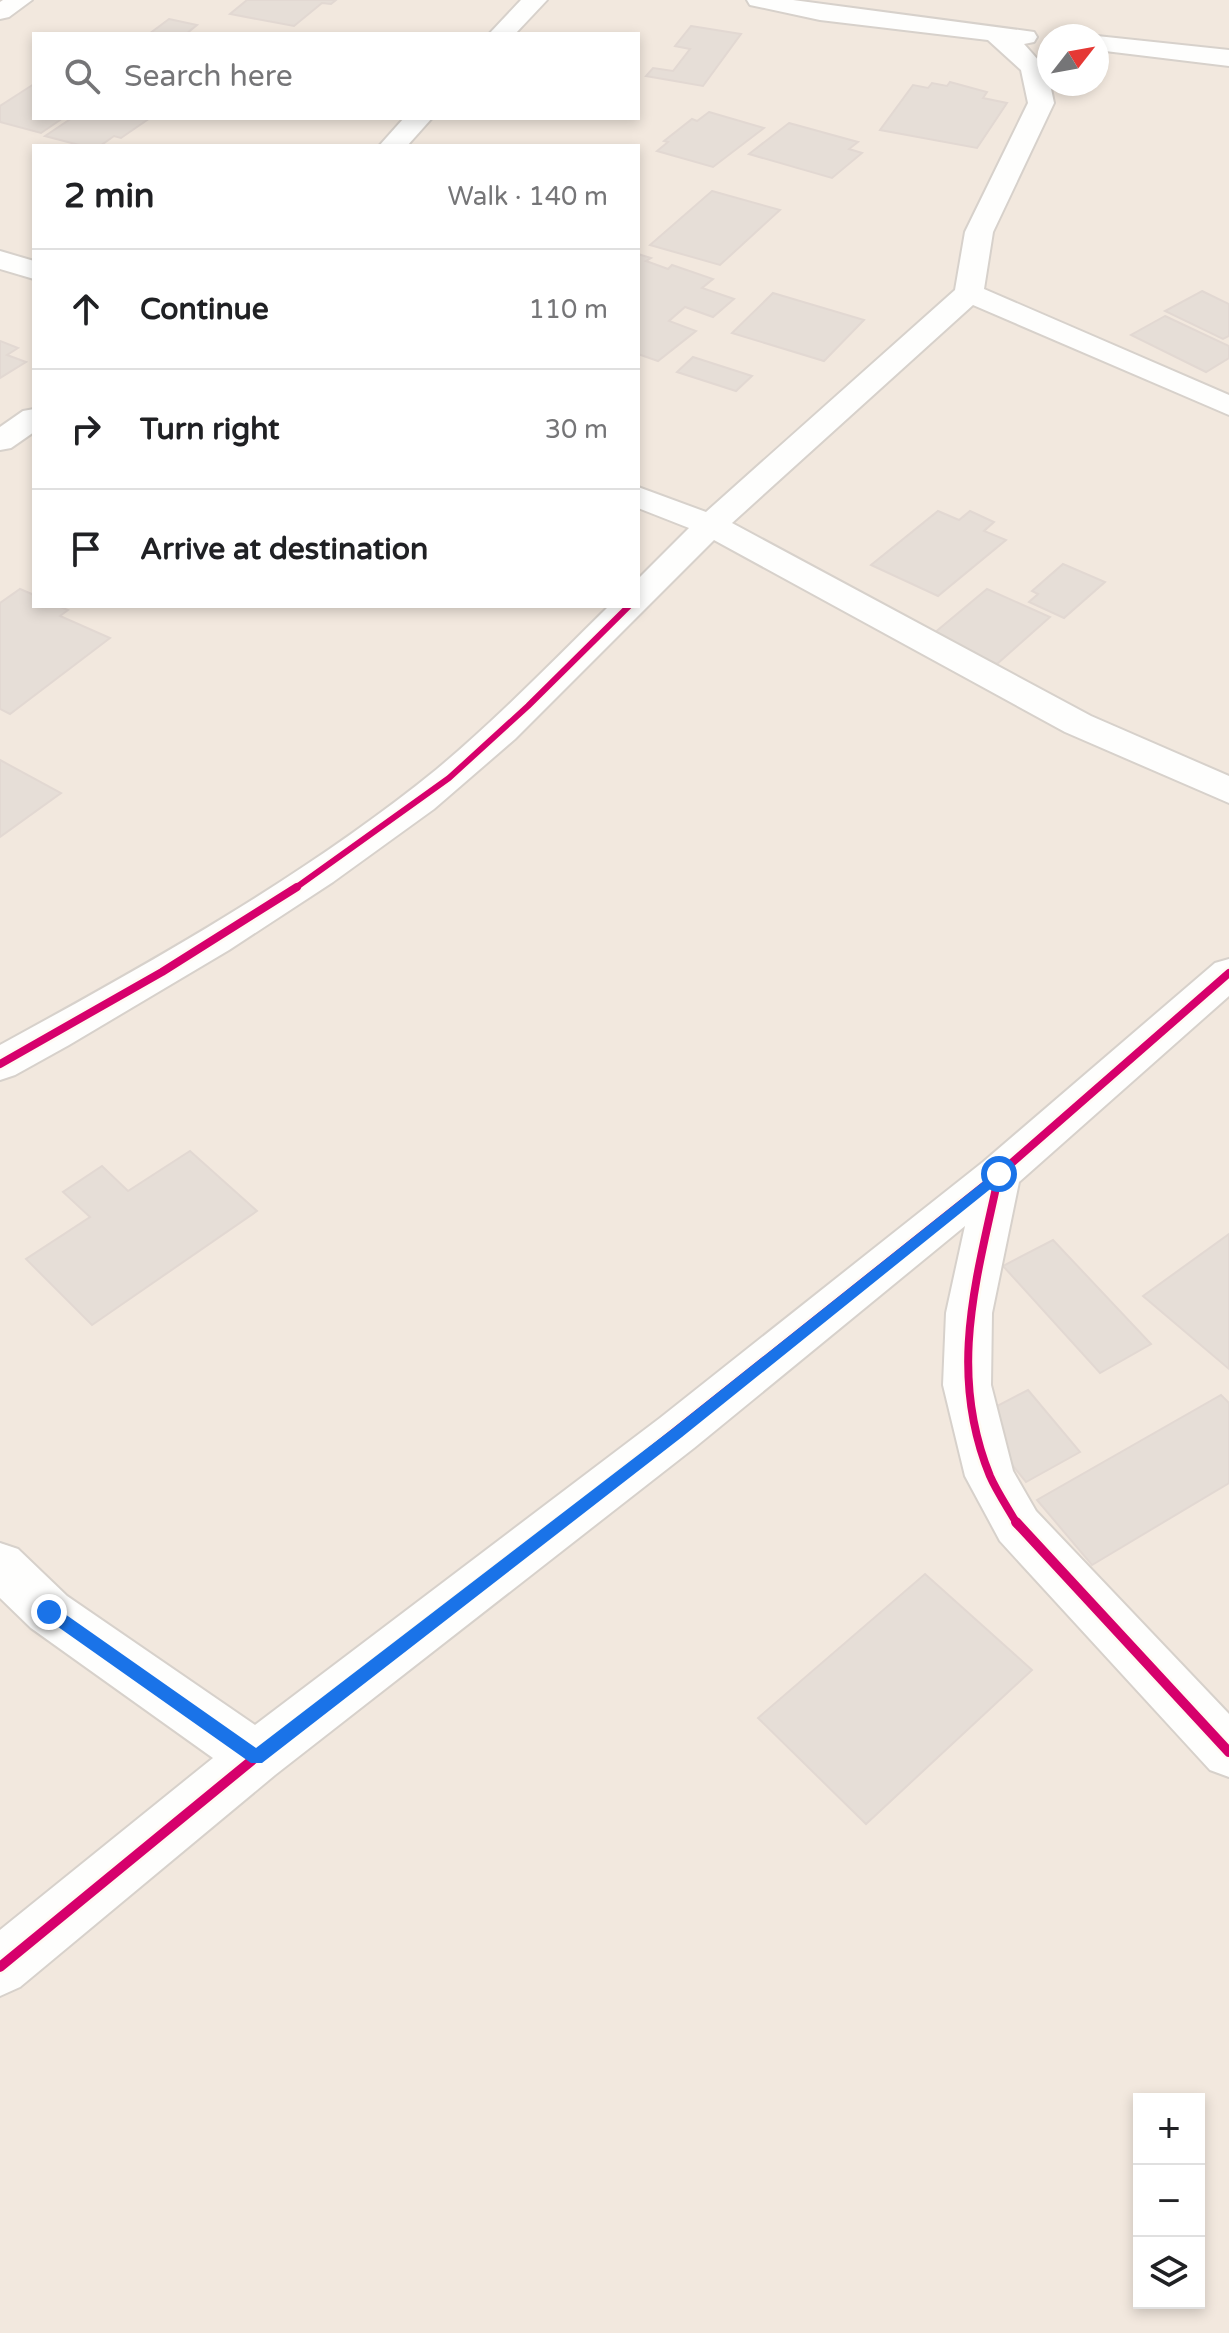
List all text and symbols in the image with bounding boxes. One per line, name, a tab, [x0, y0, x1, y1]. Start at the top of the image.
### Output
north arrow	[1037, 24, 1109, 96]
search box	[32, 32, 640, 120]
icon: search	[60, 54, 104, 98]
text: Search here	[124, 58, 293, 95]
text: 2 min	[64, 176, 155, 217]
text: Walk · 140 m	[448, 181, 608, 212]
icon: ahead	[64, 287, 108, 331]
text: Continue	[140, 291, 269, 328]
text: 110 m	[528, 294, 608, 325]
icon: right	[64, 407, 108, 451]
text: Turn right	[140, 411, 280, 448]
text: 30 m	[545, 414, 608, 445]
icon: arrive	[64, 527, 108, 571]
text: Arrive at destination	[140, 531, 428, 568]
route start	[981, 1156, 1017, 1192]
route end	[31, 1594, 67, 1630]
map controls	[1133, 2093, 1205, 2309]
button: +	[1133, 2093, 1205, 2165]
button: −	[1133, 2165, 1205, 2237]
button: layers	[1133, 2237, 1205, 2309]

